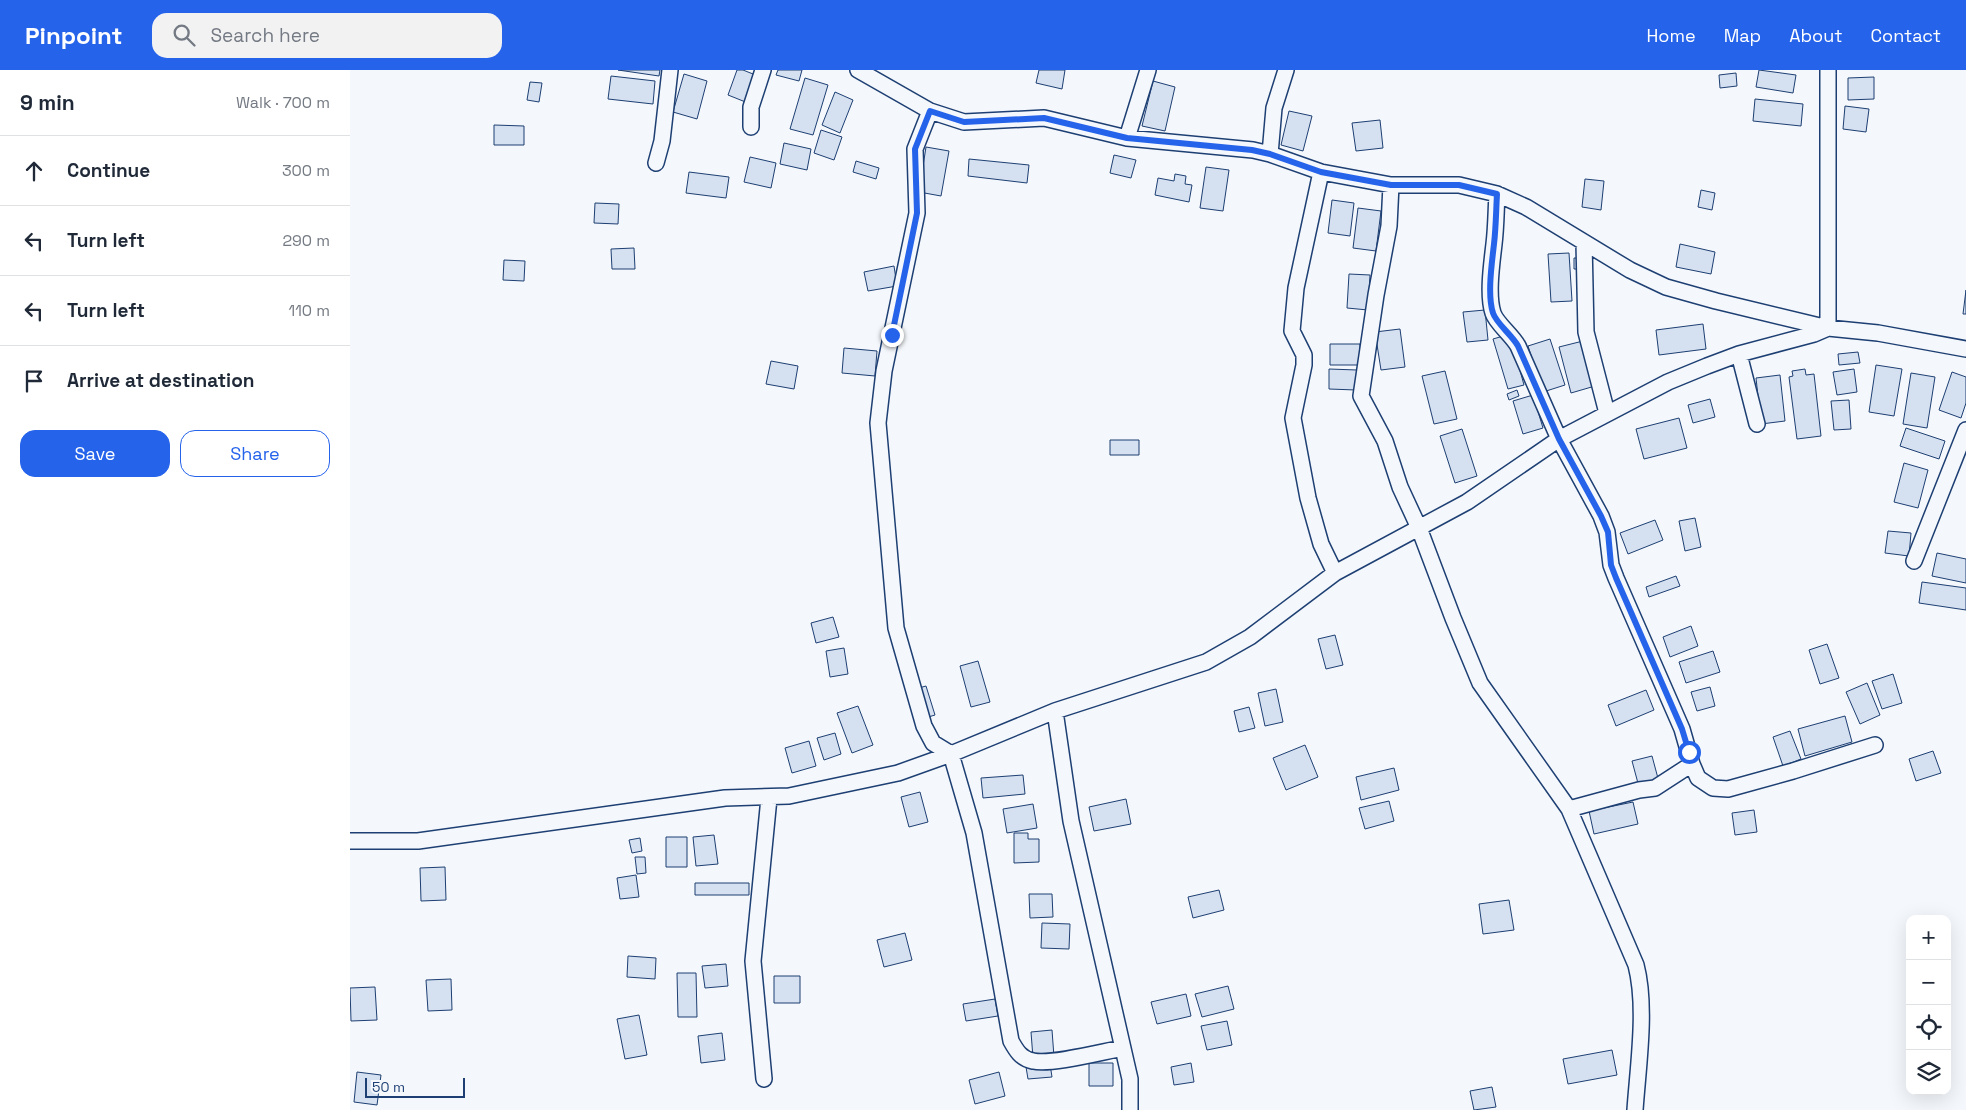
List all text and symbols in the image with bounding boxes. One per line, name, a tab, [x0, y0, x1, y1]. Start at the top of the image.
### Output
search box	[152, 13, 502, 58]
text: Pinpoint	[25, 20, 122, 51]
icon: search	[170, 21, 198, 49]
text: Search here	[210, 23, 320, 48]
text: Home	[1647, 24, 1696, 47]
text: Map	[1724, 24, 1761, 47]
text: About	[1789, 24, 1843, 47]
text: Contact	[1871, 24, 1941, 47]
text: 9 min	[20, 89, 75, 116]
text: Walk · 700 m	[236, 92, 330, 113]
icon: ahead	[20, 157, 48, 185]
text: Continue	[67, 158, 150, 183]
text: 300 m	[282, 160, 330, 181]
icon: left	[20, 227, 48, 255]
text: Turn left	[67, 228, 145, 253]
text: 290 m	[282, 230, 330, 251]
icon: left	[20, 297, 48, 325]
text: Turn left	[67, 298, 145, 323]
text: 110 m	[288, 300, 330, 321]
route end	[881, 324, 904, 347]
icon: arrive	[20, 367, 48, 395]
text: Arrive at destination	[67, 368, 255, 393]
button: Save	[20, 430, 170, 477]
button: Share	[180, 430, 330, 477]
route start	[1678, 741, 1701, 764]
map controls	[1906, 915, 1951, 1095]
button: +	[1906, 915, 1951, 960]
button: −	[1906, 960, 1951, 1005]
button: locate	[1906, 1005, 1951, 1050]
button: layers	[1906, 1050, 1951, 1095]
scale bar	[365, 1075, 465, 1098]
text: 50 m	[372, 1078, 405, 1096]

